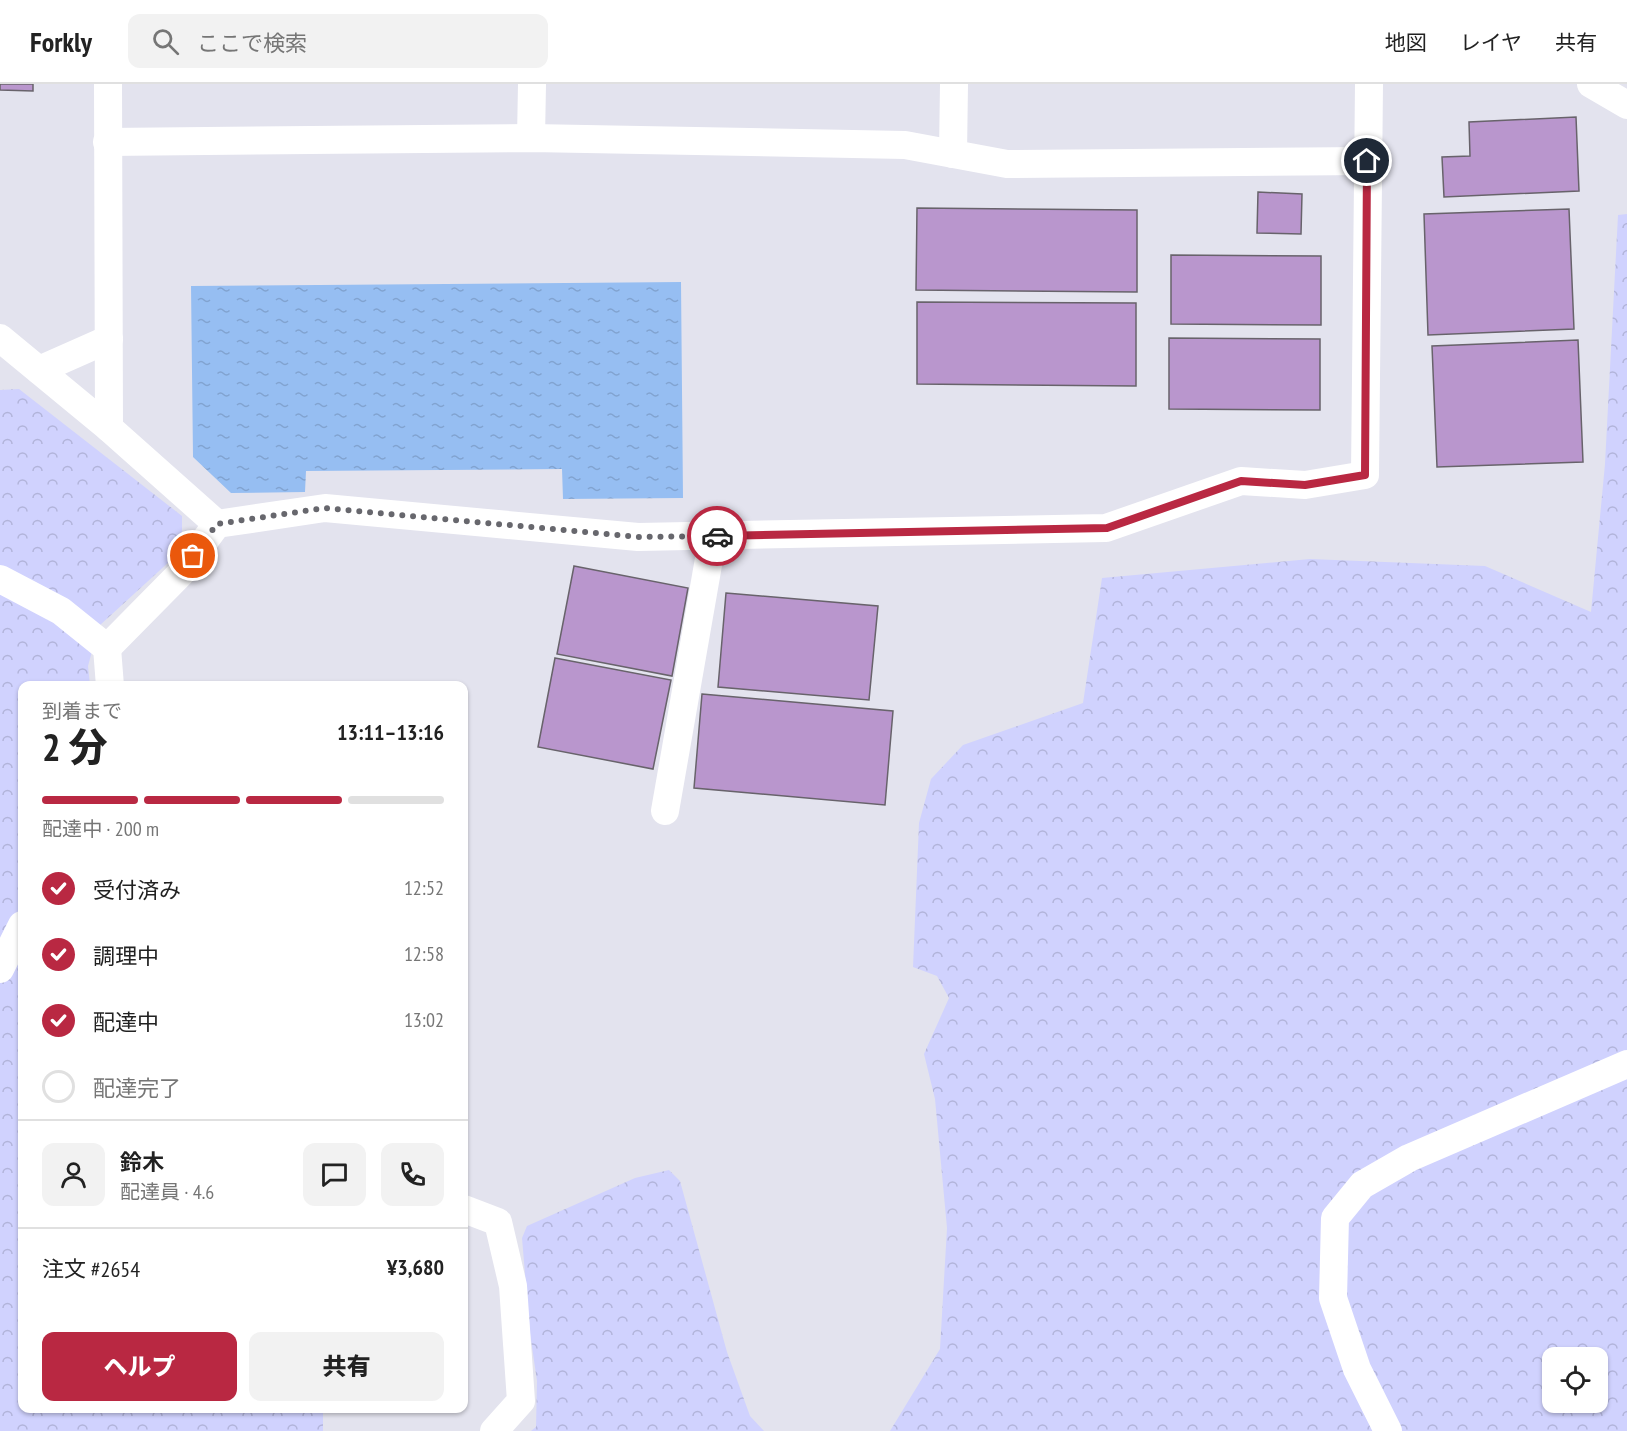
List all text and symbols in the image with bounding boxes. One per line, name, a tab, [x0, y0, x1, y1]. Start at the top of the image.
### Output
search box	[128, 14, 548, 68]
text: Forkly	[30, 23, 92, 60]
icon: search	[149, 25, 182, 58]
text: ここで検索	[197, 29, 307, 57]
text: 地図	[1385, 29, 1427, 56]
text: レイヤ	[1460, 29, 1522, 56]
text: 共有	[1555, 29, 1597, 56]
pin	[1341, 135, 1392, 186]
icon: home	[1350, 144, 1383, 177]
courier	[687, 506, 747, 566]
icon: car	[701, 520, 734, 553]
pin	[167, 530, 218, 581]
icon: bag	[176, 539, 209, 572]
text: 到着まで	[42, 698, 122, 724]
text: 13:11–13:16	[337, 718, 444, 746]
text: 2 分	[42, 721, 108, 772]
text: 配達中 · 200 m	[42, 816, 159, 842]
icon: check	[42, 872, 75, 905]
text: 12:52	[404, 875, 444, 901]
text: 受付済み	[93, 876, 181, 904]
icon: check	[42, 938, 75, 971]
text: 12:58	[404, 941, 444, 967]
text: 調理中	[93, 942, 159, 970]
icon: check	[42, 1004, 75, 1037]
text: 13:02	[404, 1007, 444, 1033]
text: 配達中	[93, 1008, 159, 1036]
text: 配達完了	[93, 1074, 181, 1102]
button: person	[42, 1143, 105, 1206]
button: chat	[303, 1143, 366, 1206]
button: phone	[381, 1143, 444, 1206]
text: 鈴木	[120, 1148, 164, 1176]
text: 配達員 · 4.6	[120, 1179, 214, 1205]
text: ¥3,680	[387, 1253, 444, 1281]
text: 注文 #2654	[42, 1255, 140, 1283]
button: ヘルプ	[42, 1332, 237, 1401]
button: 共有	[249, 1332, 444, 1401]
map controls	[1542, 1347, 1608, 1413]
button: locate	[1542, 1347, 1608, 1413]

